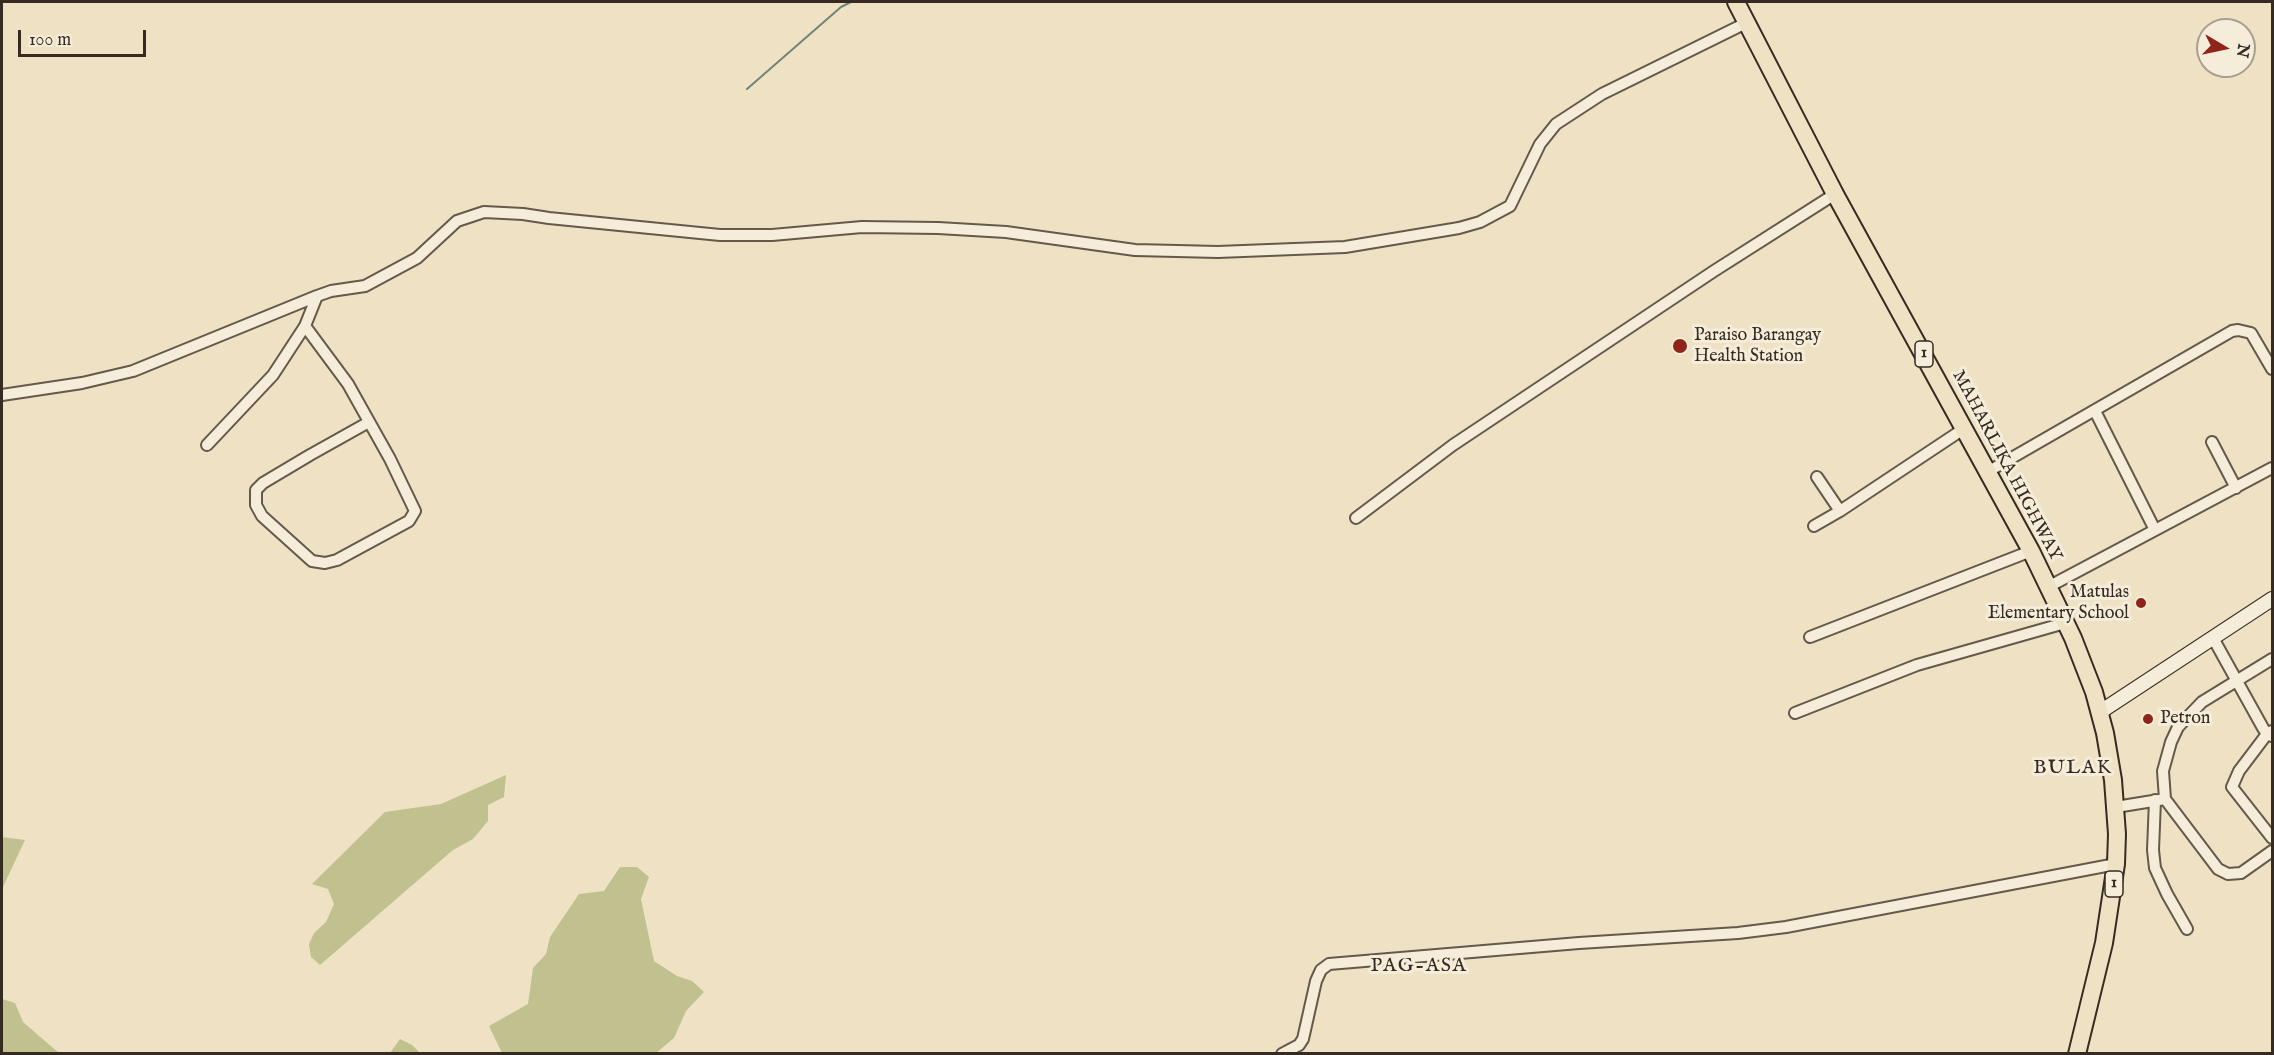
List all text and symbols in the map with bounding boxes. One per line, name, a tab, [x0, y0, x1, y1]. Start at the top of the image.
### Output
scale bar	[21, 18, 148, 56]
north arrow	[2196, 18, 2256, 78]
text: 100 m	[29, 29, 71, 52]
text: N	[2231, 42, 2253, 59]
place label: Paraiso Barangay Health Station	[1694, 325, 1821, 368]
marker: Paraiso Barangay Health Station	[1671, 337, 1689, 355]
road number: 1	[1915, 341, 1933, 367]
street label: MAHARLIKA HIGHWAY	[1946, 367, 2066, 565]
place label: Matulas Elementary School	[1988, 582, 2129, 624]
marker: Matulas Elementary School	[2134, 596, 2148, 610]
place label: Petron	[2160, 708, 2210, 730]
marker: Petron	[2141, 712, 2155, 726]
district label: BULAK	[2033, 757, 2113, 781]
road number: 1	[2105, 871, 2123, 897]
district label: PAG-ASA	[1370, 955, 1468, 979]

